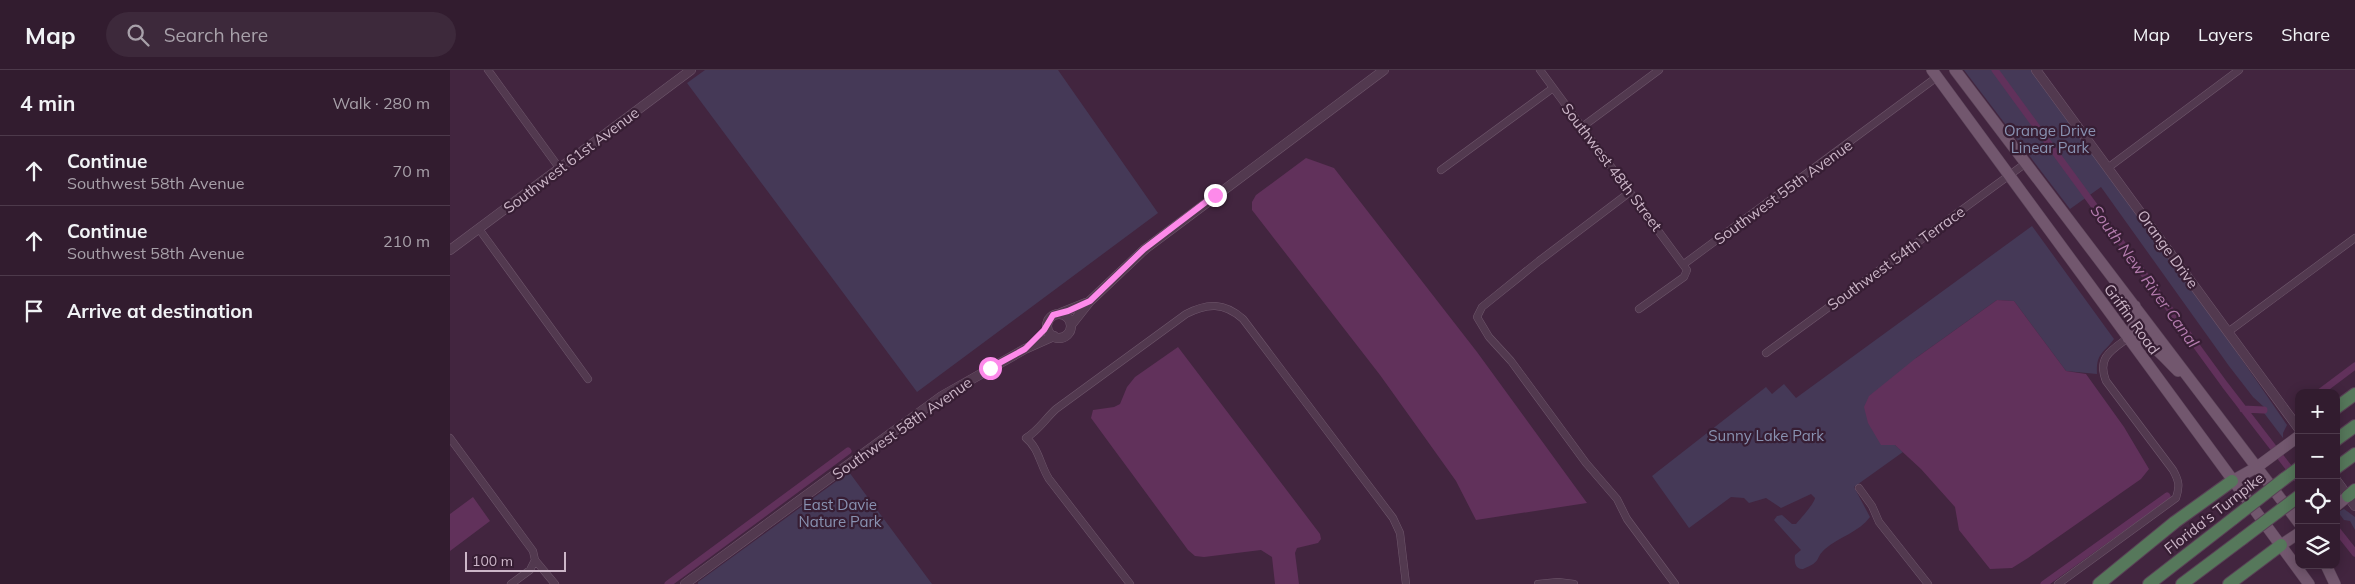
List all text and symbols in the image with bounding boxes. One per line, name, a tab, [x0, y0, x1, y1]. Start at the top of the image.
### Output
search box	[106, 12, 456, 57]
text: Map	[25, 20, 76, 50]
icon: search	[124, 21, 152, 49]
text: Search here	[164, 23, 268, 47]
text: Map	[2133, 23, 2170, 46]
text: Layers	[2198, 23, 2253, 46]
text: Share	[2281, 23, 2330, 46]
text: 4 min	[20, 90, 75, 116]
text: Walk · 280 m	[332, 93, 430, 113]
street label: Southwest 48th Street	[1558, 99, 1666, 235]
street label: Southwest 61st Avenue	[499, 103, 643, 217]
park label: Orange Drive Linear Park	[2004, 121, 2096, 157]
street label: Southwest 55th Avenue	[1710, 135, 1856, 249]
text: Continue	[67, 149, 147, 173]
icon: ahead	[20, 157, 48, 185]
text: 70 m	[393, 161, 430, 181]
text: Southwest 58th Avenue	[67, 173, 244, 193]
route end	[1204, 184, 1227, 207]
water label: South New River Canal	[2087, 201, 2203, 351]
street label: Southwest 54th Terrace	[1823, 202, 1969, 314]
street label: Orange Drive	[2133, 206, 2203, 292]
text: Continue	[67, 219, 147, 243]
icon: ahead	[20, 227, 48, 255]
text: 210 m	[383, 231, 430, 251]
text: Southwest 58th Avenue	[67, 243, 244, 263]
street label: Griffin Road	[2100, 280, 2164, 358]
icon: arrive	[20, 297, 48, 325]
text: Arrive at destination	[67, 299, 253, 323]
route start	[979, 357, 1002, 380]
street label: Southwest 58th Avenue	[828, 373, 976, 483]
map controls	[2295, 389, 2340, 569]
button: +	[2295, 389, 2340, 434]
park label: Sunny Lake Park	[1708, 426, 1824, 445]
button: −	[2295, 434, 2340, 479]
street label: Florida's Turnpike	[2160, 468, 2268, 558]
button: locate	[2295, 479, 2340, 524]
park label: East Davie Nature Park	[798, 495, 882, 531]
button: layers	[2295, 524, 2340, 569]
scale bar	[465, 549, 566, 572]
text: 100 m	[472, 552, 513, 570]

